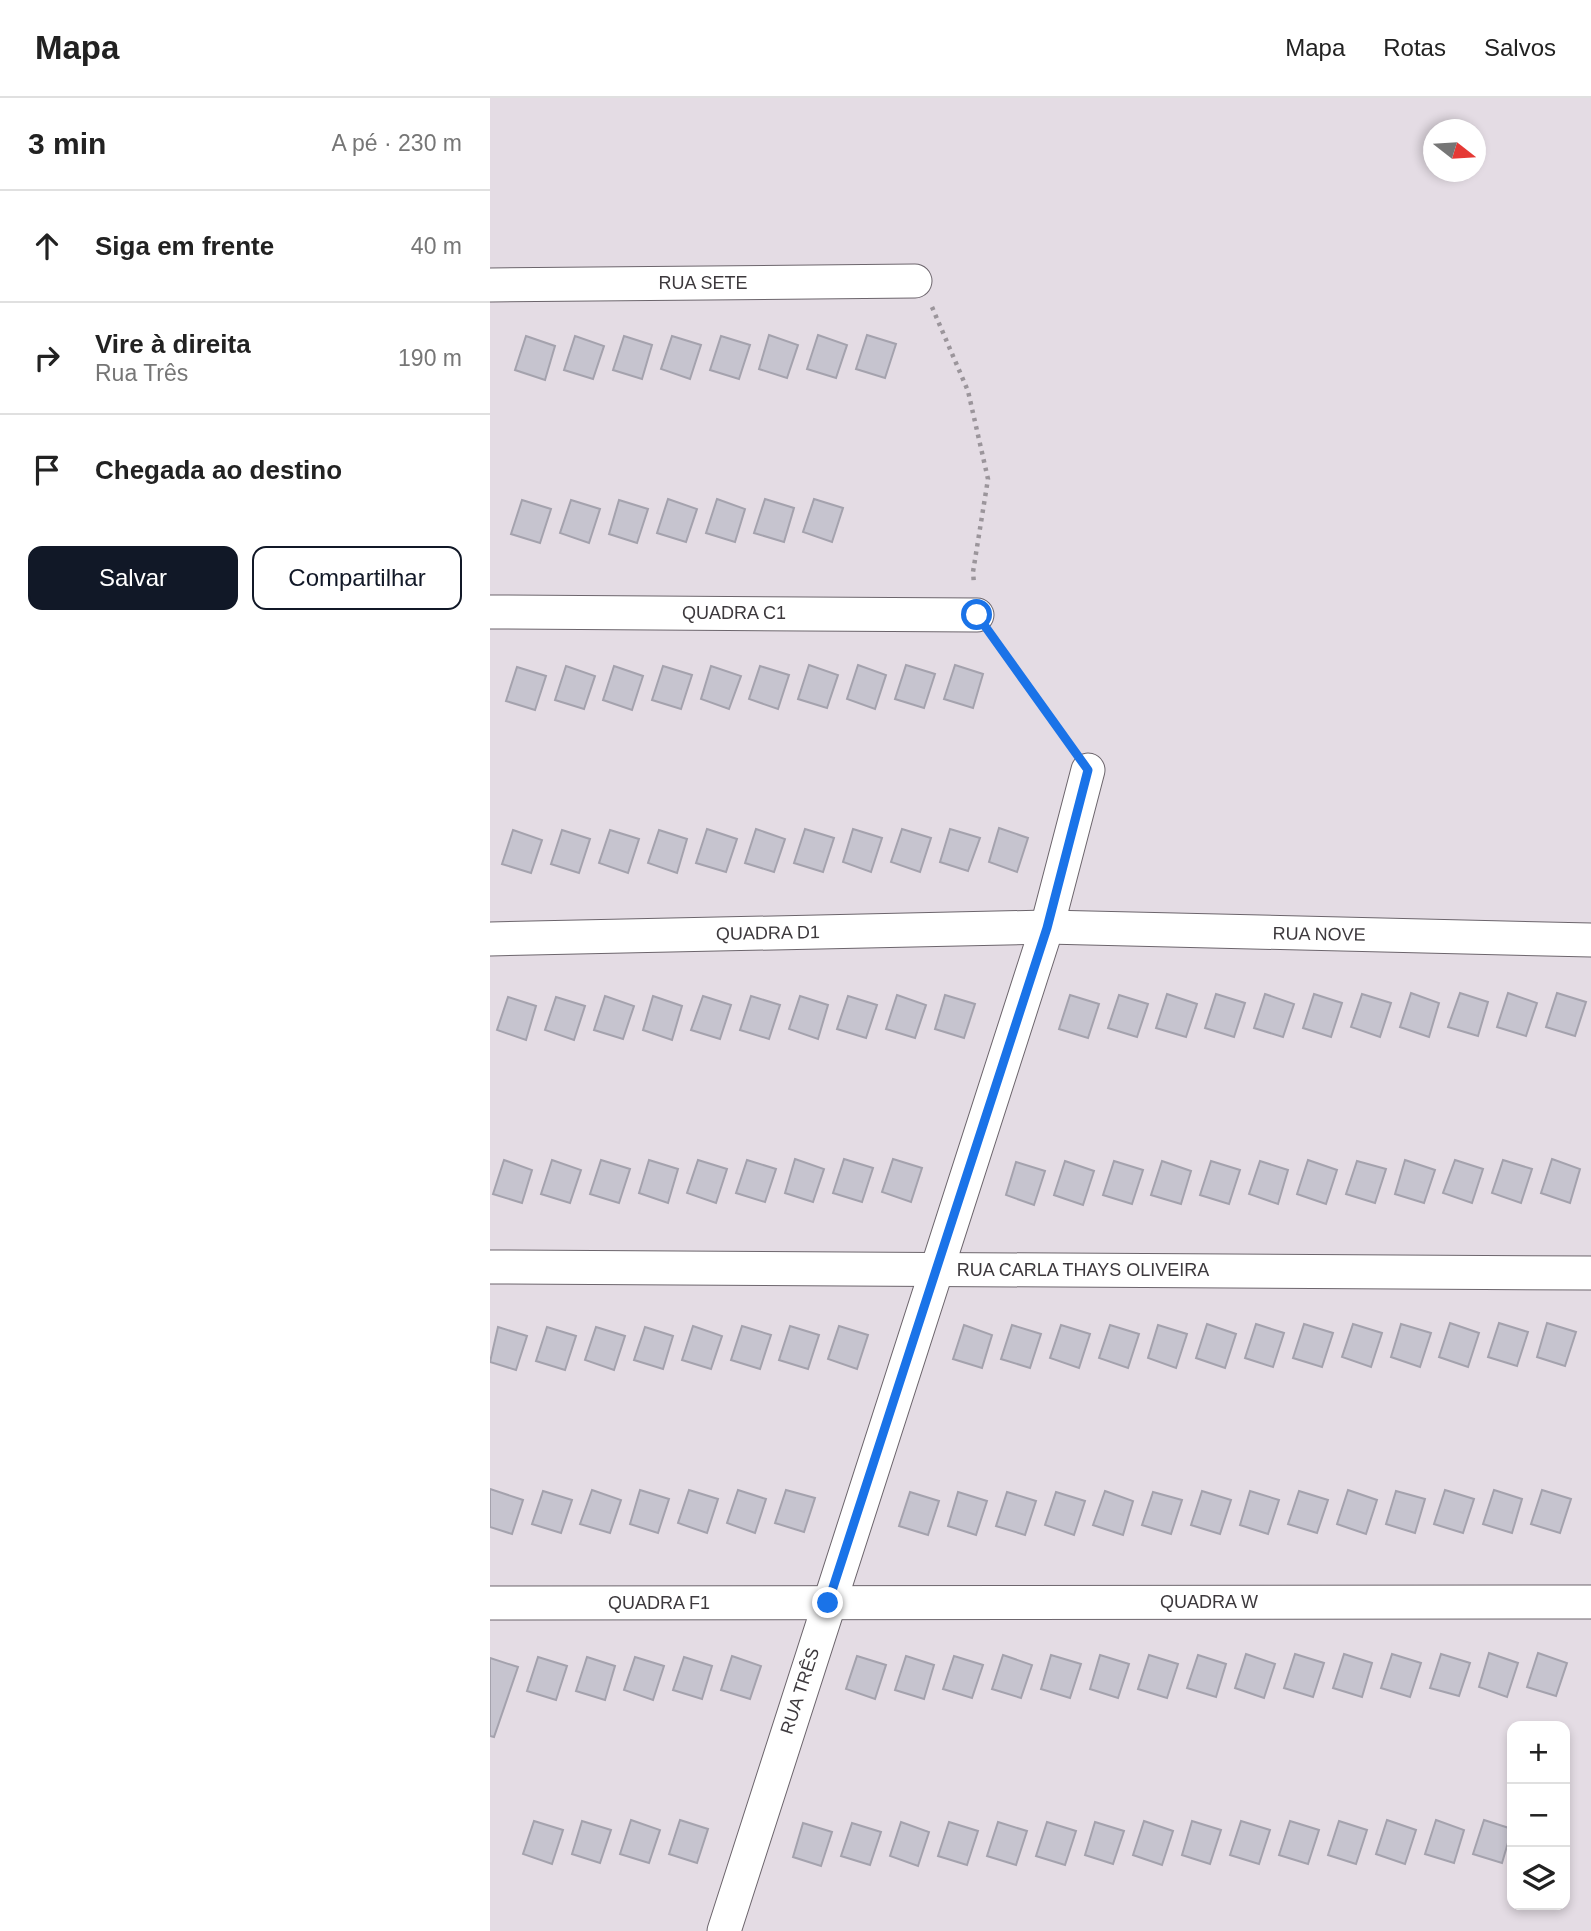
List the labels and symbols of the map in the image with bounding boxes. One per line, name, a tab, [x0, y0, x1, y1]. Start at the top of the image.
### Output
north arrow	[1423, 119, 1486, 182]
street label: RUA SETE	[658, 273, 748, 293]
route start	[961, 599, 992, 630]
street label: QUADRA C1	[682, 603, 786, 623]
street label: QUADRA D1	[716, 922, 820, 944]
street label: RUA NOVE	[1272, 923, 1366, 945]
street label: RUA CARLA THAYS OLIVEIRA	[957, 1260, 1209, 1280]
route end	[812, 1587, 843, 1618]
street label: QUADRA W	[1160, 1592, 1258, 1612]
street label: QUADRA F1	[608, 1593, 710, 1613]
street label: RUA TRÊS	[777, 1645, 823, 1737]

